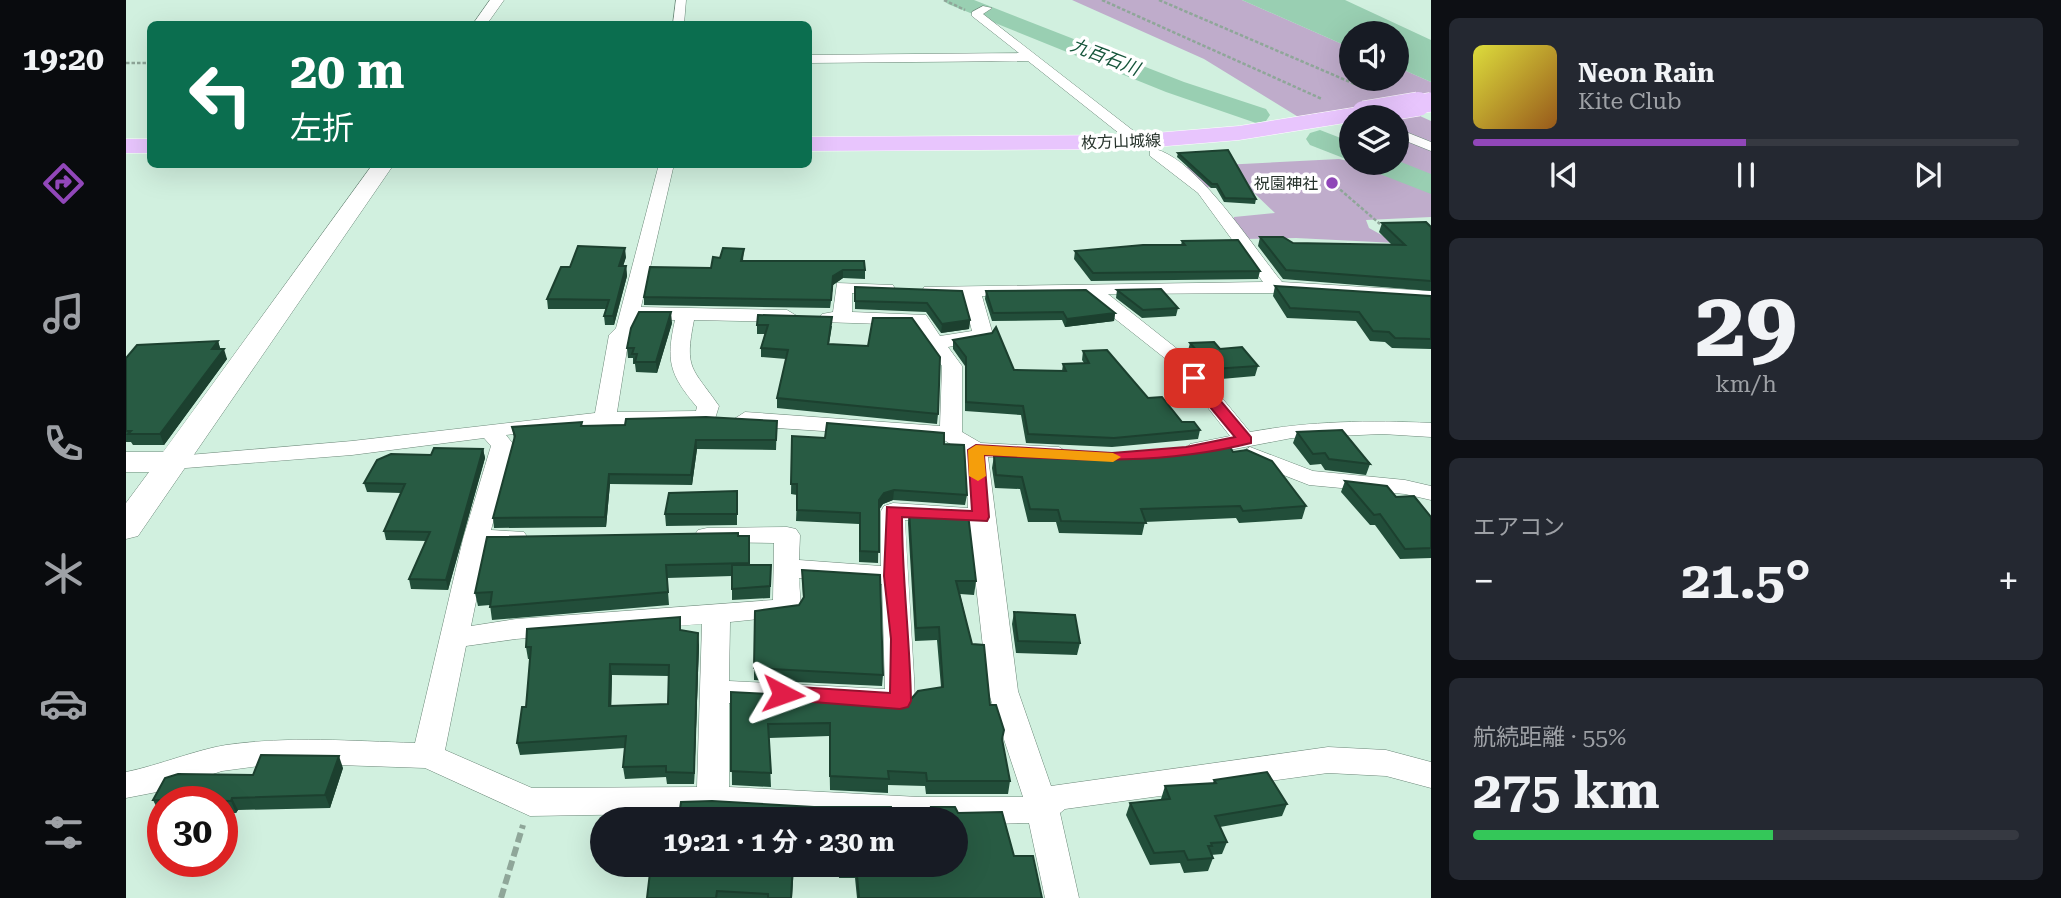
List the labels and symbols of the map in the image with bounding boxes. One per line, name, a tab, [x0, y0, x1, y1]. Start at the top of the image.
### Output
water label: 九百石川	[1068, 34, 1144, 80]
street label: 枚方山城線	[1081, 131, 1161, 152]
place label: 祝園神社	[1254, 174, 1318, 193]
marker: 祝園神社	[1324, 175, 1340, 191]
pin	[1164, 348, 1224, 408]
position arrow	[746, 657, 820, 731]
speed limit sign: 30	[147, 786, 238, 877]

